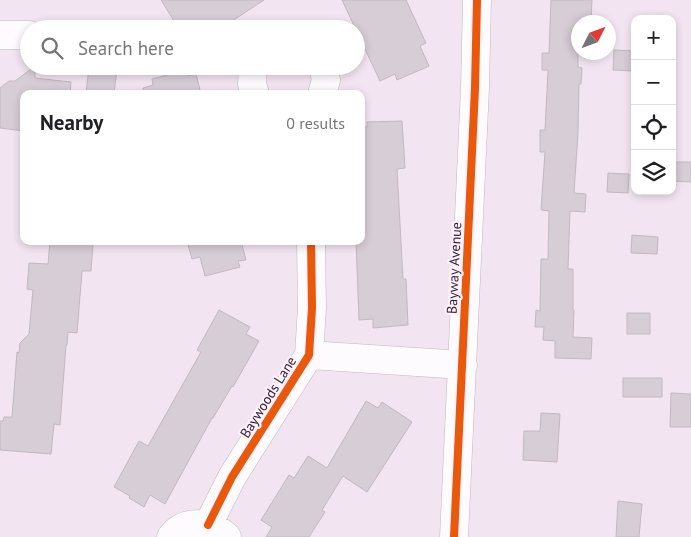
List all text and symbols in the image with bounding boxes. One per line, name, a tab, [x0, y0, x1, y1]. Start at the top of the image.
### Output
north arrow	[571, 15, 616, 60]
map controls	[631, 15, 676, 195]
button: +	[631, 15, 676, 60]
search box	[20, 20, 365, 75]
icon: search	[38, 34, 66, 62]
text: Search here	[78, 36, 174, 60]
button: −	[631, 60, 676, 105]
button: locate	[631, 105, 676, 150]
text: Nearby	[40, 109, 103, 136]
text: 0 results	[286, 113, 345, 133]
button: layers	[631, 150, 676, 195]
street label: Bayway Avenue	[443, 222, 465, 314]
street label: Baywoods Lane	[236, 353, 300, 441]

